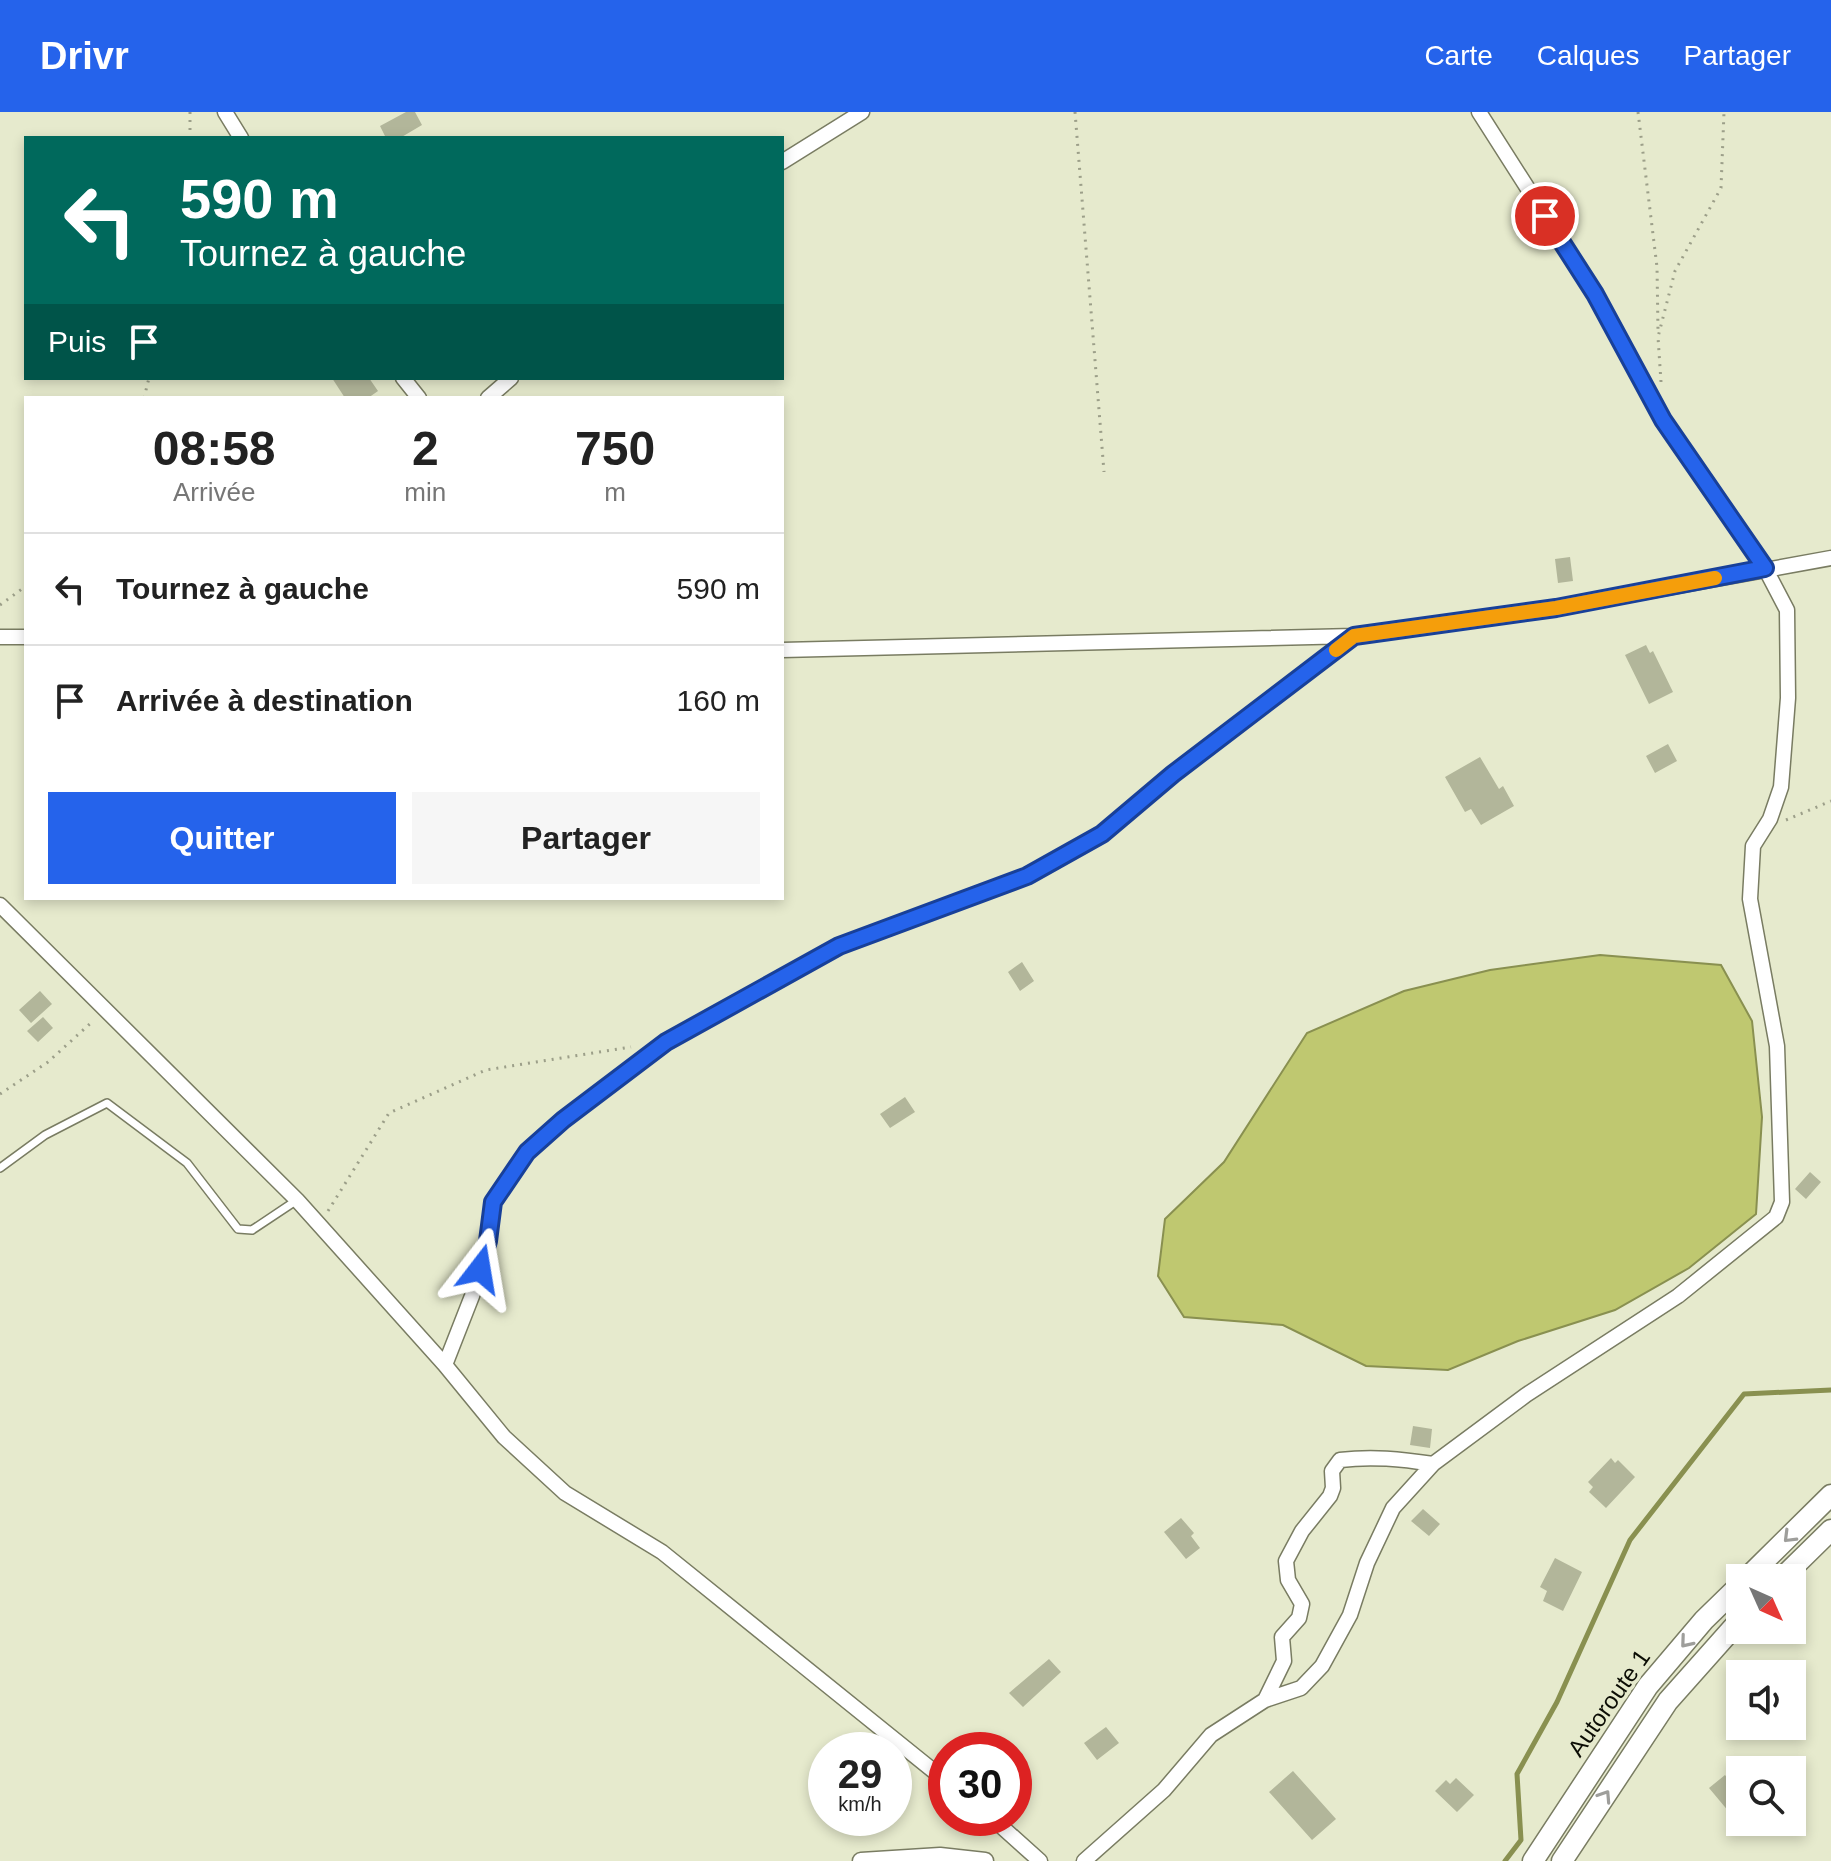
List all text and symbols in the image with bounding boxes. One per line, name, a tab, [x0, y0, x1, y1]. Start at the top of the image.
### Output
text: Drivr	[40, 35, 129, 77]
text: Carte	[1424, 40, 1493, 71]
text: Calques	[1537, 40, 1640, 71]
text: Partager	[1684, 40, 1791, 71]
text: 590 m	[180, 167, 339, 230]
icon: left	[48, 168, 152, 272]
pin	[1511, 182, 1579, 250]
icon: arrive	[1523, 194, 1567, 238]
text: Tournez à gauche	[180, 233, 466, 274]
icon: arrive	[122, 320, 166, 364]
text: Puis	[48, 325, 106, 358]
text: 08:58	[153, 422, 276, 475]
text: 2	[412, 422, 439, 475]
text: 750	[575, 422, 655, 475]
text: Arrivée	[173, 477, 255, 507]
text: min	[404, 477, 446, 507]
text: m	[604, 477, 626, 507]
icon: left	[48, 567, 92, 611]
text: Tournez à gauche	[116, 572, 369, 605]
text: 590 m	[677, 572, 760, 605]
icon: arrive	[48, 679, 92, 723]
text: Arrivée à destination	[116, 684, 413, 717]
text: 160 m	[677, 684, 760, 717]
button: Quitter	[48, 792, 396, 884]
button: Partager	[412, 792, 760, 884]
position arrow	[438, 1227, 522, 1311]
one-way arrow	[1784, 1528, 1798, 1542]
north arrow	[1726, 1564, 1806, 1644]
map controls	[1726, 1564, 1806, 1836]
one-way arrow	[1681, 1632, 1696, 1647]
street label: Autoroute 1	[1562, 1644, 1655, 1761]
button: sound	[1726, 1660, 1806, 1740]
speed limit sign: 30	[928, 1732, 1032, 1836]
text: 29	[838, 1752, 882, 1796]
button: search	[1726, 1756, 1806, 1836]
one-way arrow	[1596, 1790, 1611, 1805]
text: km/h	[838, 1793, 882, 1815]

